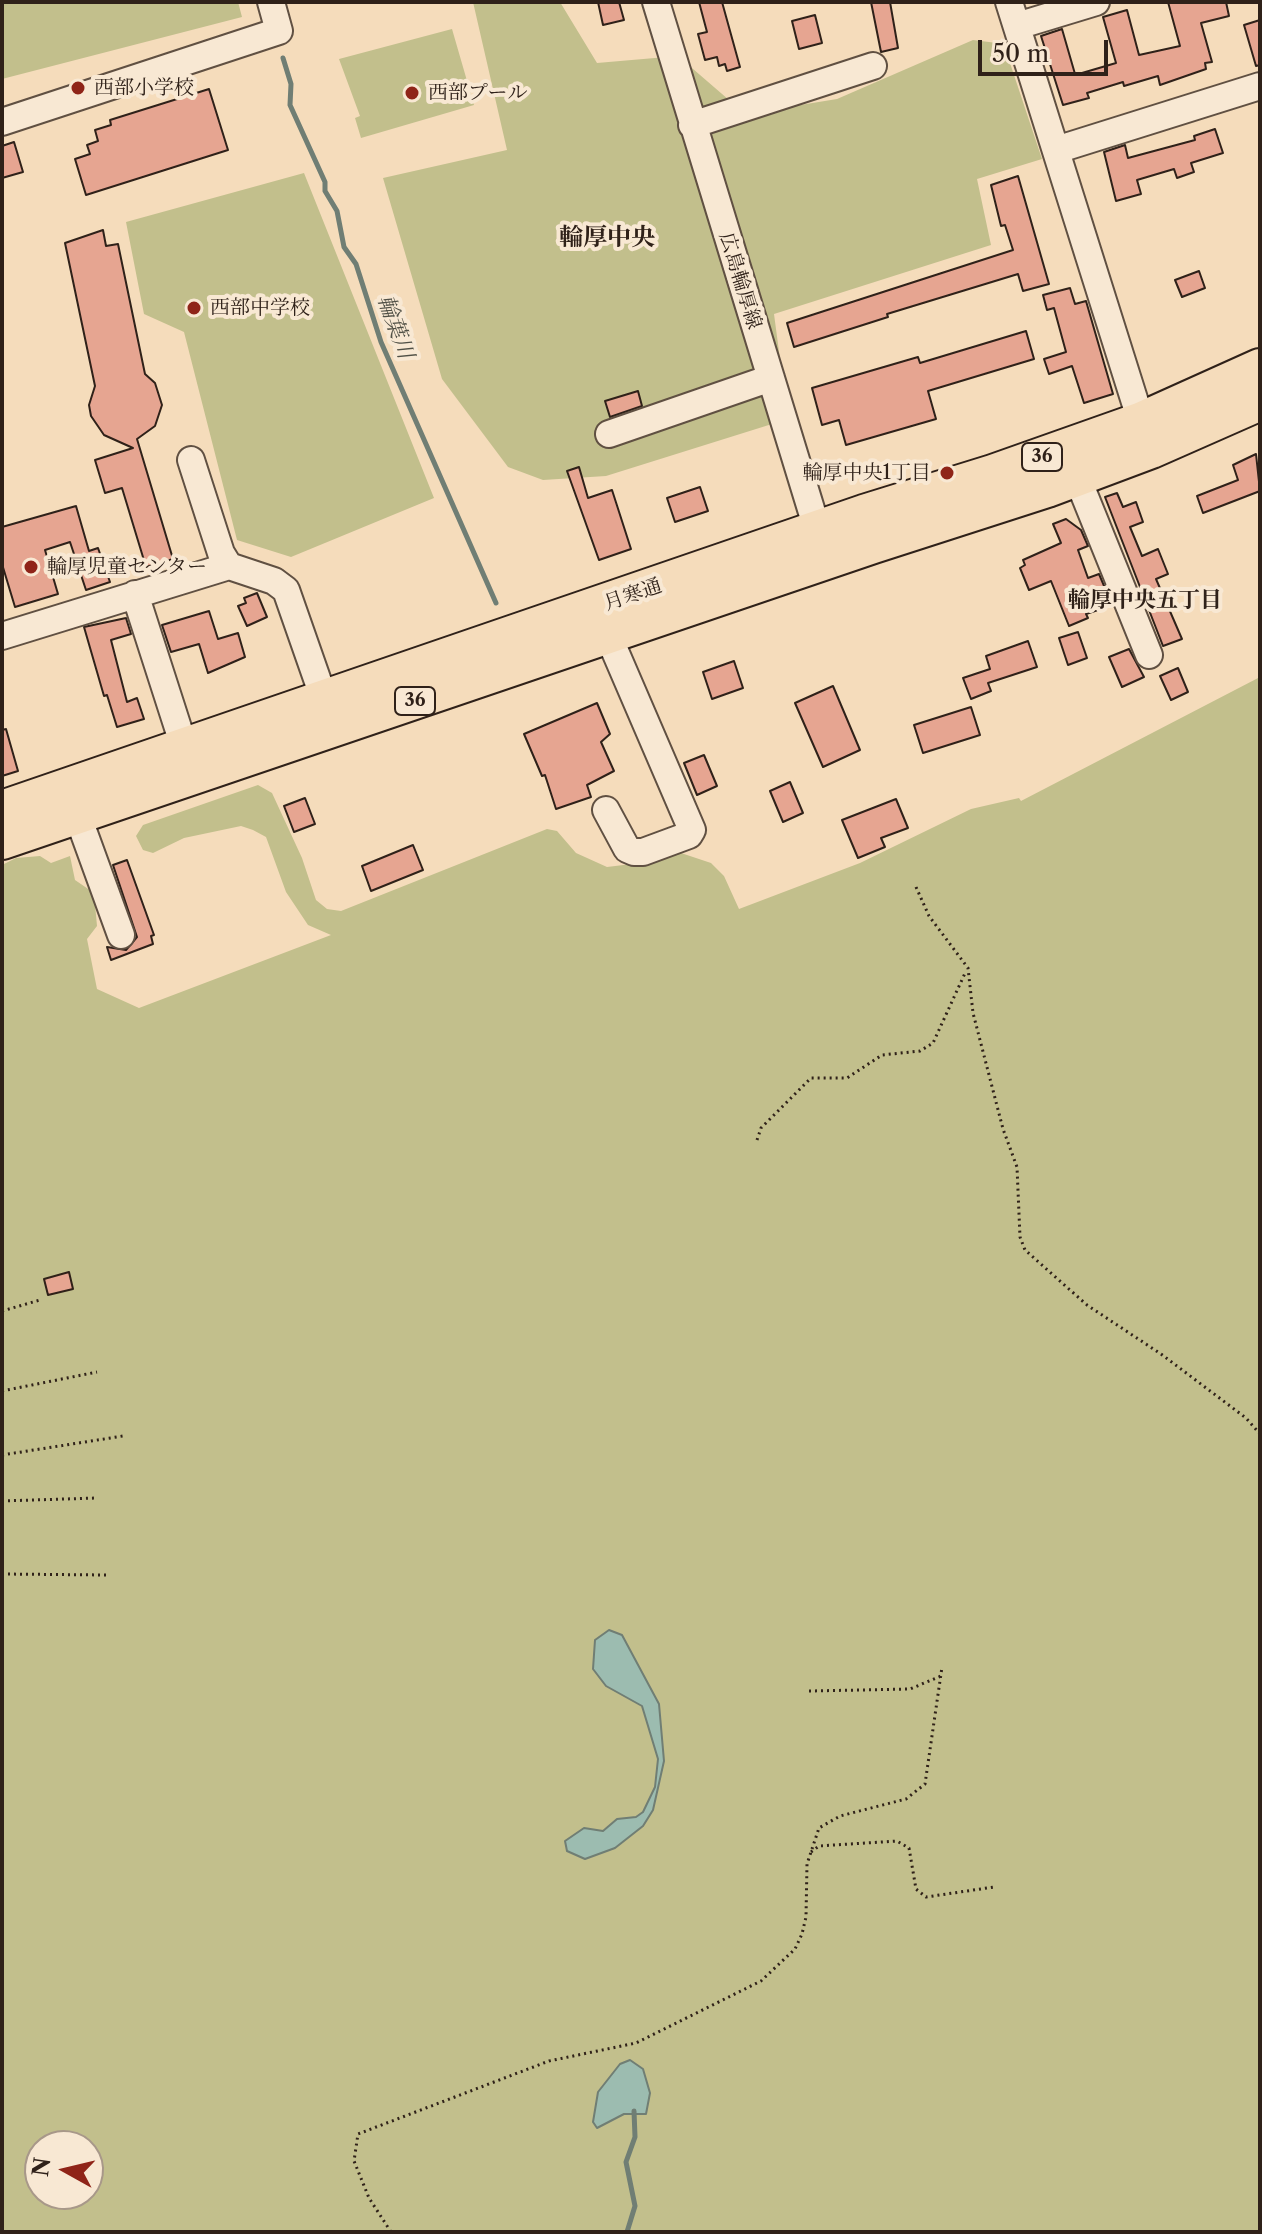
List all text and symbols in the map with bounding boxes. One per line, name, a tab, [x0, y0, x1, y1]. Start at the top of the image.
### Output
scale bar	[982, 24, 1112, 74]
text: 50 m	[992, 39, 1049, 68]
place label: 西部小学校	[94, 76, 194, 100]
marker: 西部小学校	[69, 79, 87, 97]
place label: 西部プール	[428, 81, 527, 105]
marker: 西部プール	[403, 84, 421, 102]
district label: 輪厚中央	[559, 224, 655, 252]
street label: 広島輪厚線	[714, 230, 766, 332]
water label: 輪葉川	[371, 291, 419, 363]
place label: 西部中学校	[210, 296, 310, 320]
marker: 西部中学校	[185, 299, 203, 317]
road number: 36	[1022, 443, 1062, 471]
place label: 輪厚中央1丁目	[803, 461, 931, 485]
marker: 輪厚中央1丁目	[938, 464, 956, 482]
place label: 輪厚児童センター	[47, 555, 207, 579]
marker: 輪厚児童センター	[22, 558, 40, 576]
street label: 月寒通	[601, 574, 665, 616]
district label: 輪厚中央五丁目	[1068, 588, 1222, 614]
road number: 36	[395, 687, 435, 715]
north arrow	[24, 2130, 104, 2210]
text: N	[27, 2156, 56, 2178]

